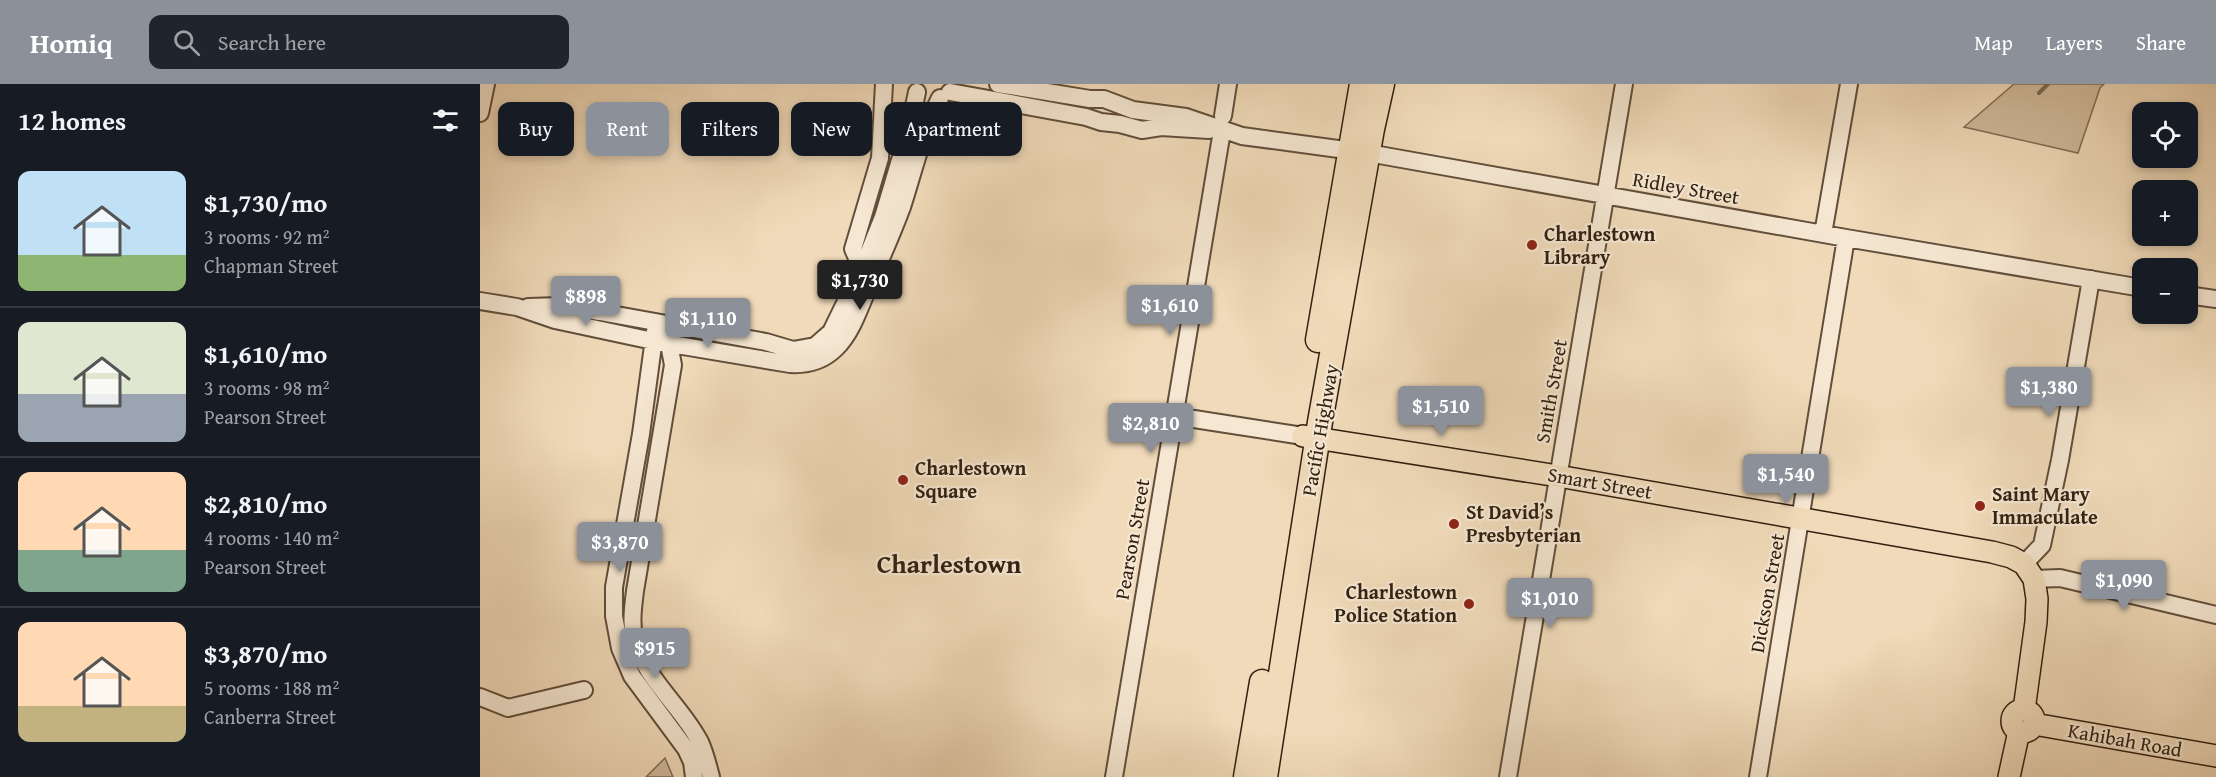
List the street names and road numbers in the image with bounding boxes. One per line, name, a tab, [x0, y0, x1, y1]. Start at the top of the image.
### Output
street label: Ridley Street	[1631, 164, 1742, 211]
street label: Smith Street	[1527, 337, 1574, 445]
street label: Pacific Highway	[1294, 362, 1345, 498]
street label: Smart Street	[1545, 459, 1655, 506]
street label: Pearson Street	[1107, 476, 1156, 602]
street label: Dickson Street	[1742, 531, 1791, 655]
street label: Kahibah Road	[2066, 715, 2185, 764]

